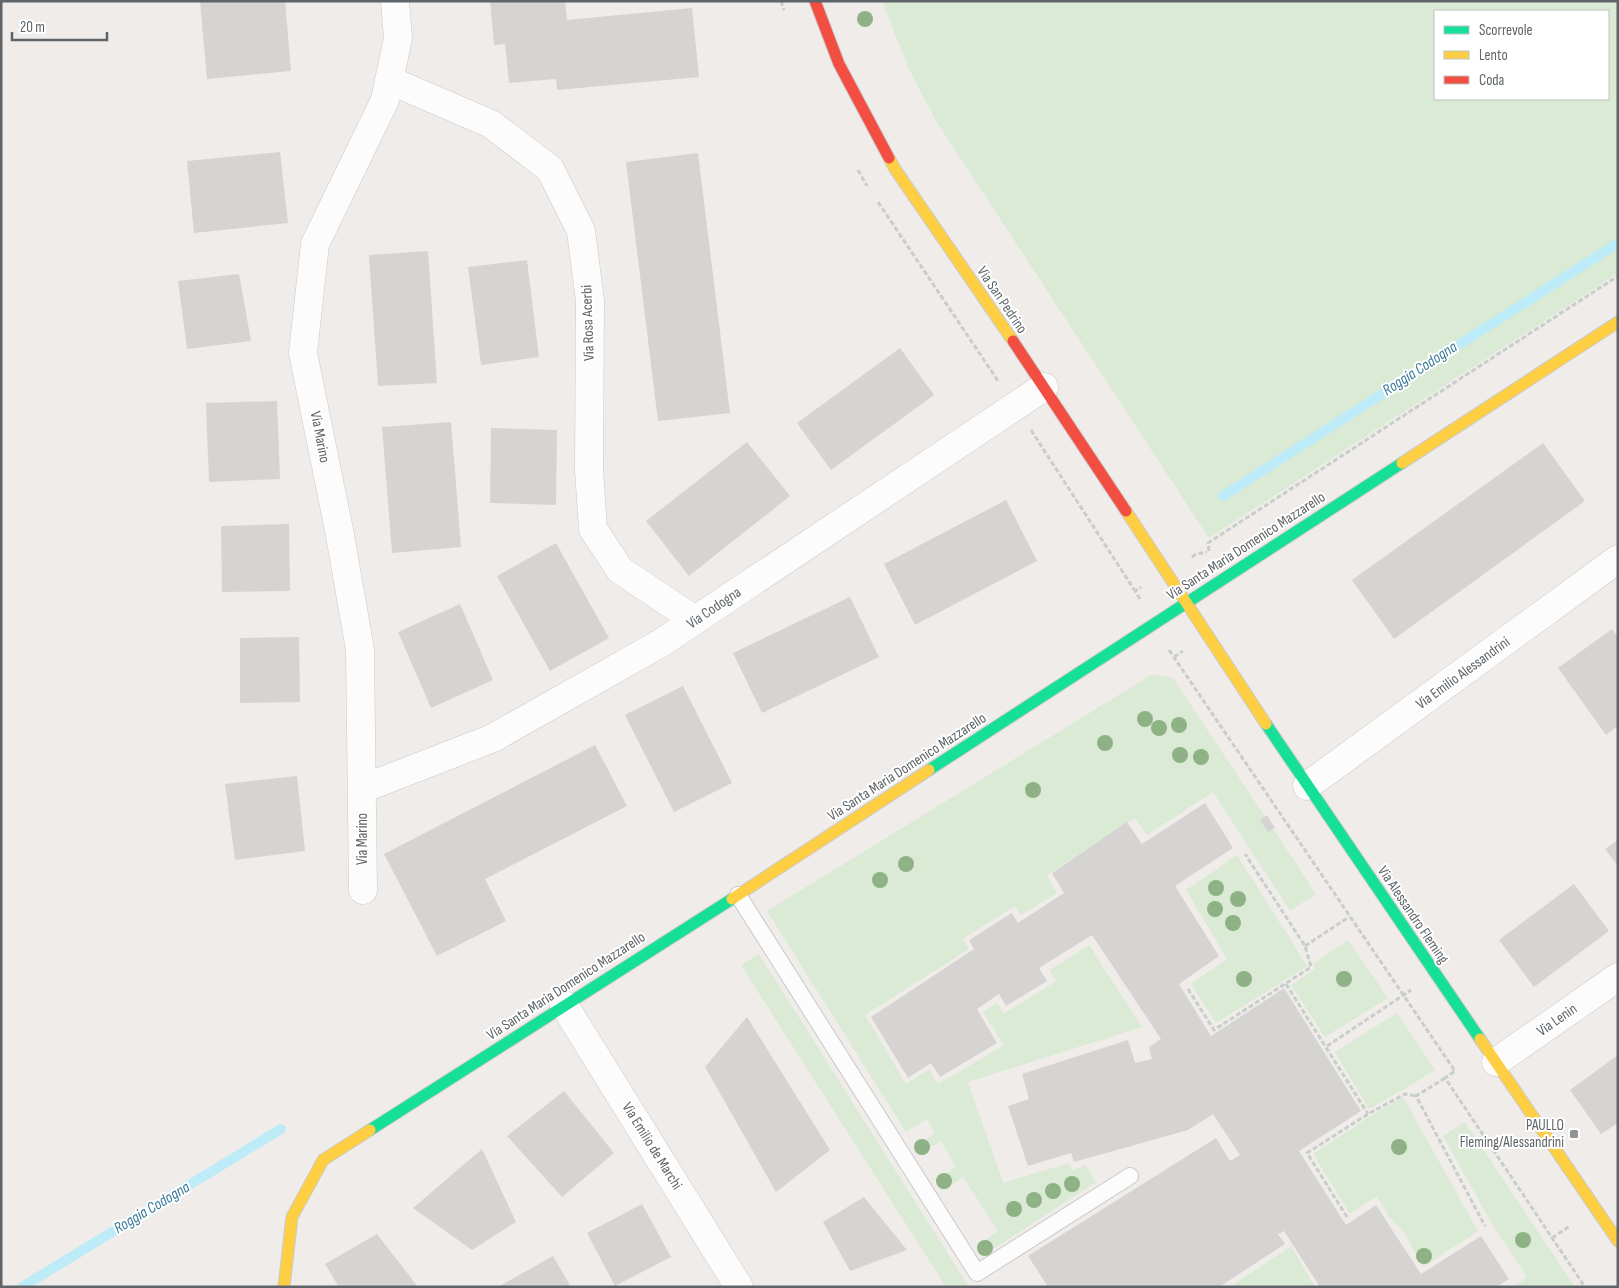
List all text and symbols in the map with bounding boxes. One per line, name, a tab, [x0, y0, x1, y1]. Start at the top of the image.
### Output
scale bar	[12, 10, 108, 42]
legend	[1434, 10, 1609, 100]
text: 20 m	[20, 18, 45, 37]
text: Scorrevole	[1479, 21, 1533, 40]
text: Lento	[1479, 46, 1508, 65]
text: Coda	[1479, 71, 1505, 90]
street label: Via San Pedrino	[973, 263, 1031, 337]
street label: Via Rosa Acerbi	[577, 284, 599, 361]
water label: Roggia Codogna	[1379, 338, 1461, 400]
street label: Via Marino	[306, 410, 334, 464]
street label: Via Santa Maria Domenico Mazzarello	[1163, 488, 1329, 604]
street label: Via Codogna	[683, 583, 745, 633]
street label: Via Emilio Alessandrini	[1412, 632, 1514, 713]
street label: Via Santa Maria Domenico Mazzarello	[824, 709, 990, 825]
street label: Via Marino	[353, 813, 372, 865]
street label: Via Alessandro Fleming	[1373, 862, 1453, 968]
street label: Via Santa Maria Domenico Mazzarello	[483, 928, 649, 1044]
street label: Via Lenin	[1533, 999, 1581, 1041]
street label: Via Emilio de Marchi	[618, 1099, 687, 1193]
place label: PAULLO Fleming/Alessandrini	[1460, 1116, 1564, 1152]
marker: PAULLO Fleming/Alessandrini	[1568, 1128, 1580, 1140]
water label: Roggia Codogna	[111, 1178, 194, 1238]

